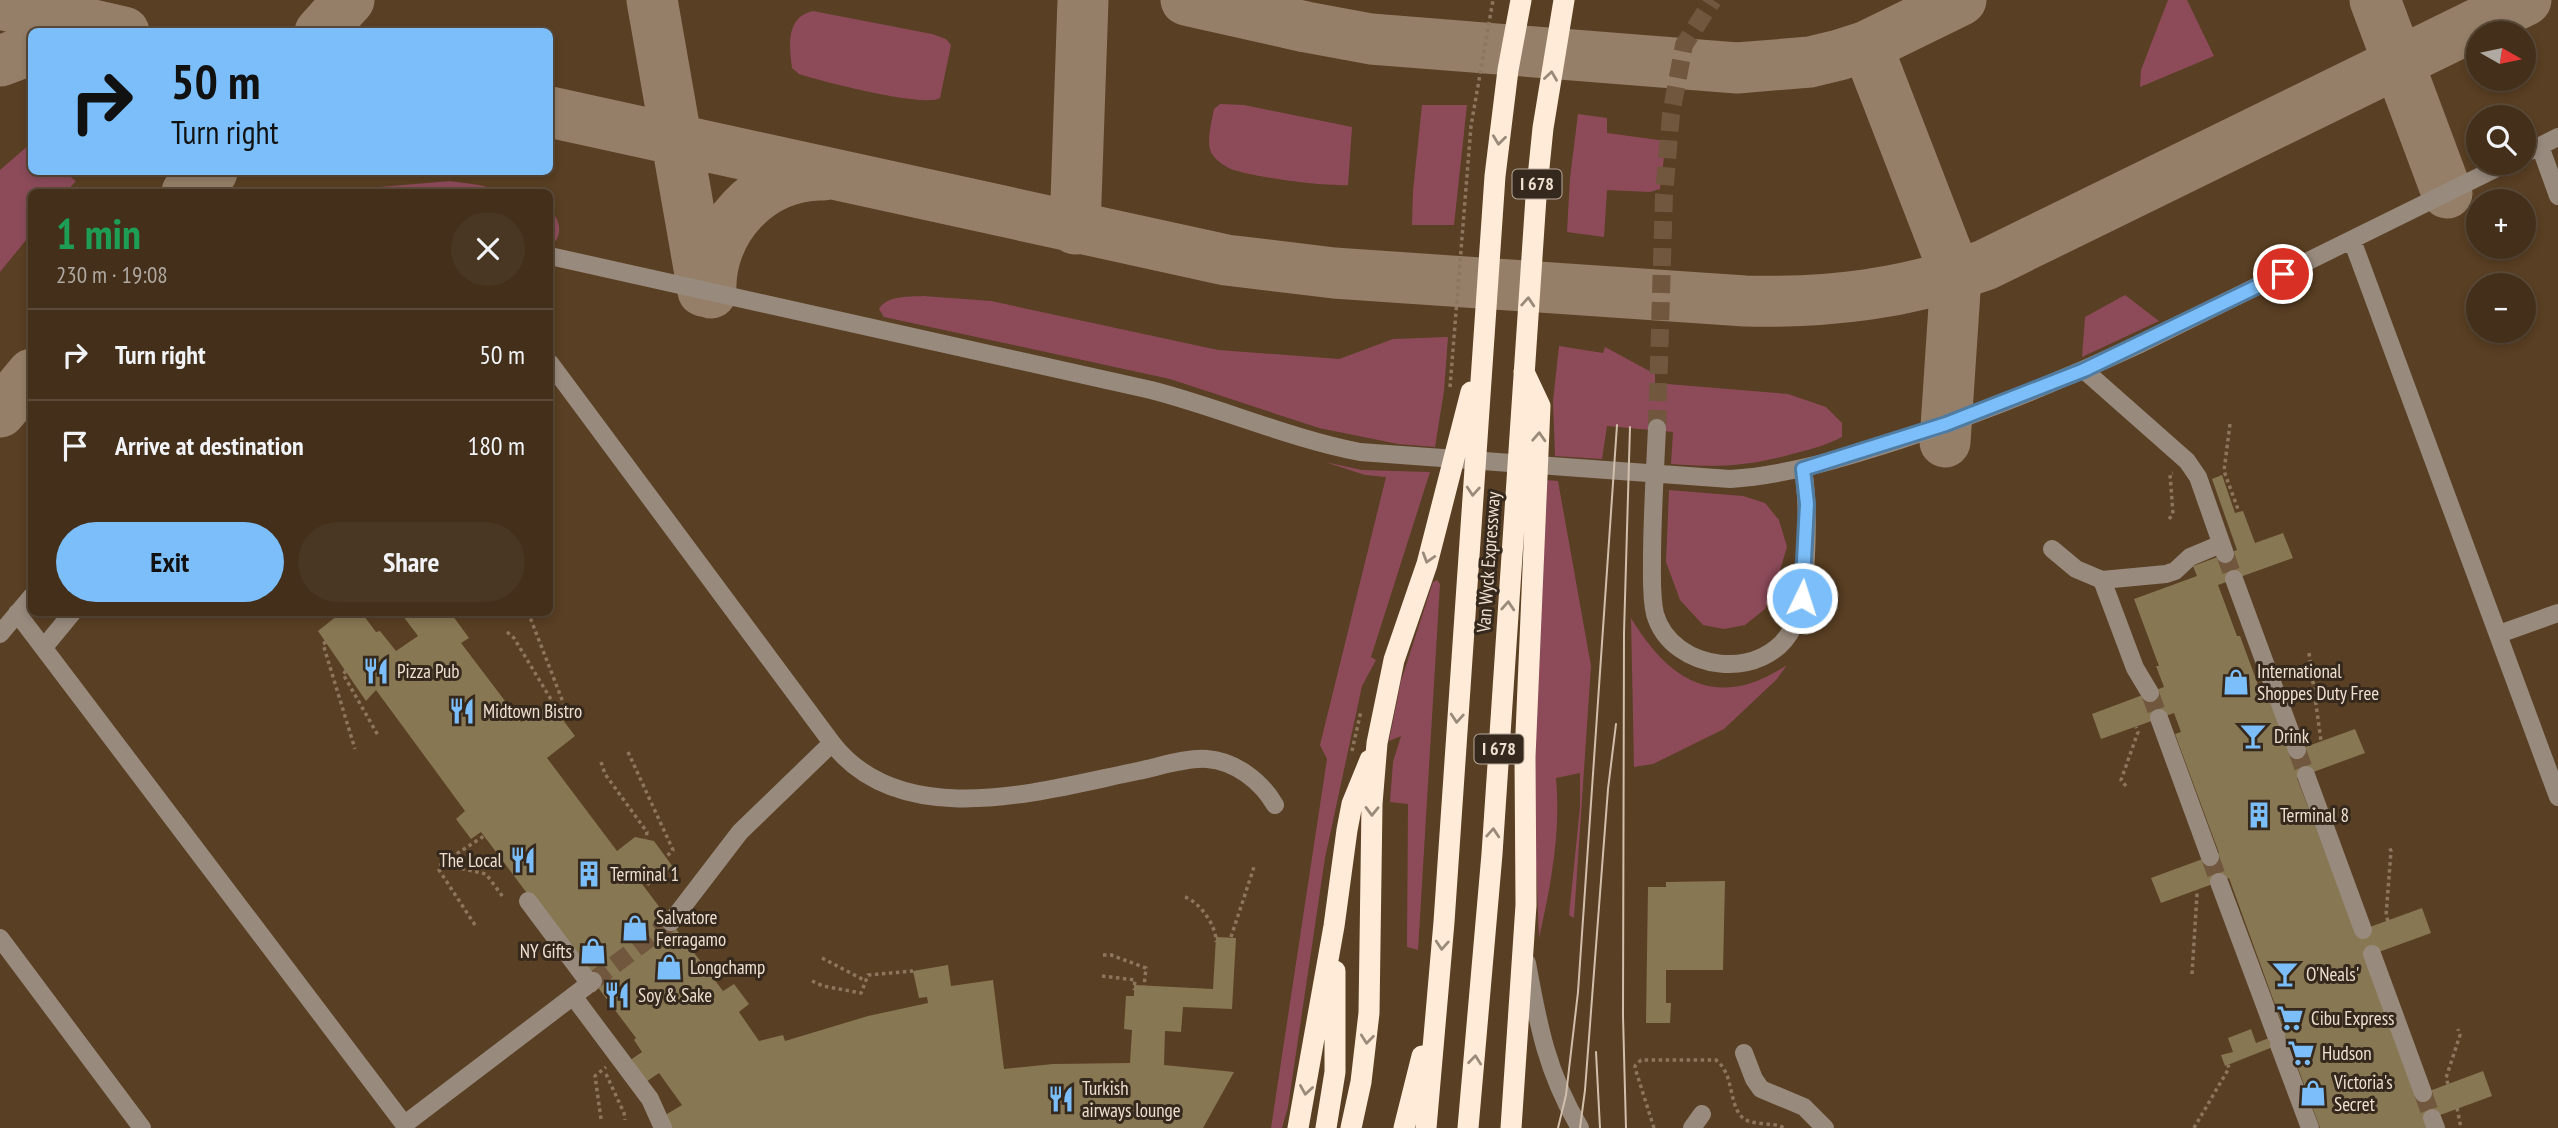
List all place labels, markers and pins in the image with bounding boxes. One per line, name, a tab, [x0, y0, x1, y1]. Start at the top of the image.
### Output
pin	[2253, 244, 2313, 304]
restaurant icon: Pizza Pub	[361, 656, 391, 686]
place label: Pizza Pub	[397, 659, 460, 683]
place label: International Shoppes Duty Free	[2257, 659, 2379, 705]
shop icon: International Shoppes Duty Free	[2221, 667, 2251, 697]
restaurant icon: Midtown Bistro	[447, 696, 477, 726]
place label: Midtown Bistro	[483, 699, 582, 723]
bar icon: Drink	[2238, 721, 2268, 751]
place label: Drink	[2274, 724, 2310, 748]
building icon: Terminal 8	[2244, 800, 2274, 830]
place label: Terminal 8	[2280, 803, 2349, 827]
restaurant icon: The Local	[508, 845, 538, 875]
place label: The Local	[439, 848, 503, 872]
building icon: Terminal 1	[574, 859, 604, 889]
place label: Terminal 1	[610, 862, 679, 886]
place label: Salvatore Ferragamo	[656, 905, 726, 951]
shop icon: Salvatore Ferragamo	[620, 913, 650, 943]
shop icon: NY Gifts	[578, 936, 608, 966]
place label: NY Gifts	[520, 939, 572, 963]
shop icon: Longchamp	[654, 952, 684, 982]
place label: Longchamp	[690, 955, 765, 979]
bar icon: O'Neals'	[2270, 959, 2300, 989]
place label: O'Neals'	[2306, 962, 2359, 986]
restaurant icon: Soy & Sake	[602, 980, 632, 1010]
place label: Soy & Sake	[638, 983, 712, 1007]
supermarket icon: Cibu Express	[2275, 1003, 2305, 1033]
place label: Cibu Express	[2311, 1006, 2395, 1030]
supermarket icon: Hudson	[2286, 1038, 2316, 1068]
place label: Hudson	[2322, 1041, 2372, 1065]
place label: Victoria's Secret	[2333, 1070, 2393, 1116]
place label: Turkish airways lounge	[1082, 1076, 1181, 1122]
shop icon: Victoria's Secret	[2298, 1078, 2328, 1108]
restaurant icon: Turkish airways lounge	[1046, 1084, 1076, 1114]

